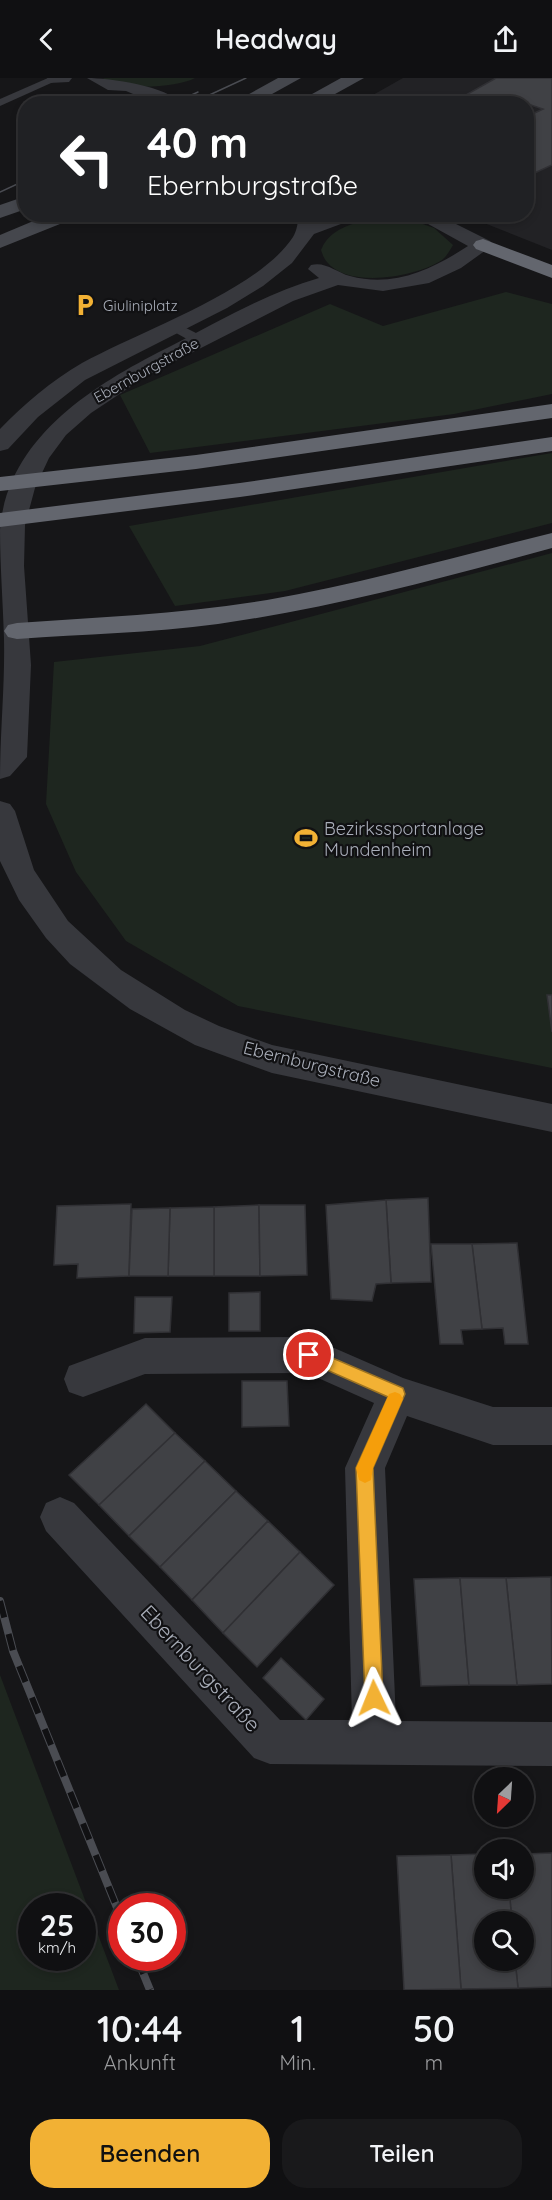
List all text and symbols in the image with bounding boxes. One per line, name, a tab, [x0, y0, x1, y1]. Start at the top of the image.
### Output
text: Headway	[215, 22, 337, 56]
icon: back	[30, 23, 63, 56]
icon: share	[489, 23, 522, 56]
text: 40 m	[147, 116, 248, 169]
icon: left	[48, 120, 126, 198]
text: Ebernburgstraße	[147, 168, 358, 202]
parking icon: Giuliniplatz	[72, 292, 98, 318]
place label: Giuliniplatz	[103, 296, 178, 315]
street label: Ebernburgstraße	[90, 333, 202, 407]
place label: Bezirkssportanlage Mundenheim	[324, 817, 484, 861]
sports icon: Bezirkssportanlage Mundenheim	[293, 825, 319, 851]
street label: Ebernburgstraße	[241, 1036, 383, 1092]
pin	[283, 1329, 334, 1380]
icon: arrive	[292, 1338, 325, 1371]
street label: Ebernburgstraße	[135, 1599, 267, 1737]
position arrow	[342, 1666, 406, 1730]
north arrow	[474, 1767, 534, 1827]
map controls	[474, 1767, 534, 1971]
button: sound	[474, 1839, 534, 1899]
speed limit sign: 30	[108, 1893, 186, 1971]
text: 25	[40, 1906, 74, 1944]
button: search	[474, 1911, 534, 1971]
text: km/h	[38, 1938, 76, 1957]
text: 10:44	[97, 2006, 182, 2051]
text: 1	[291, 2006, 304, 2051]
text: 50	[413, 2006, 455, 2051]
text: Ankunft	[104, 2050, 176, 2075]
text: Min.	[280, 2050, 316, 2075]
text: m	[425, 2050, 443, 2075]
button: Beenden	[30, 2119, 270, 2188]
button: Teilen	[282, 2119, 522, 2188]

